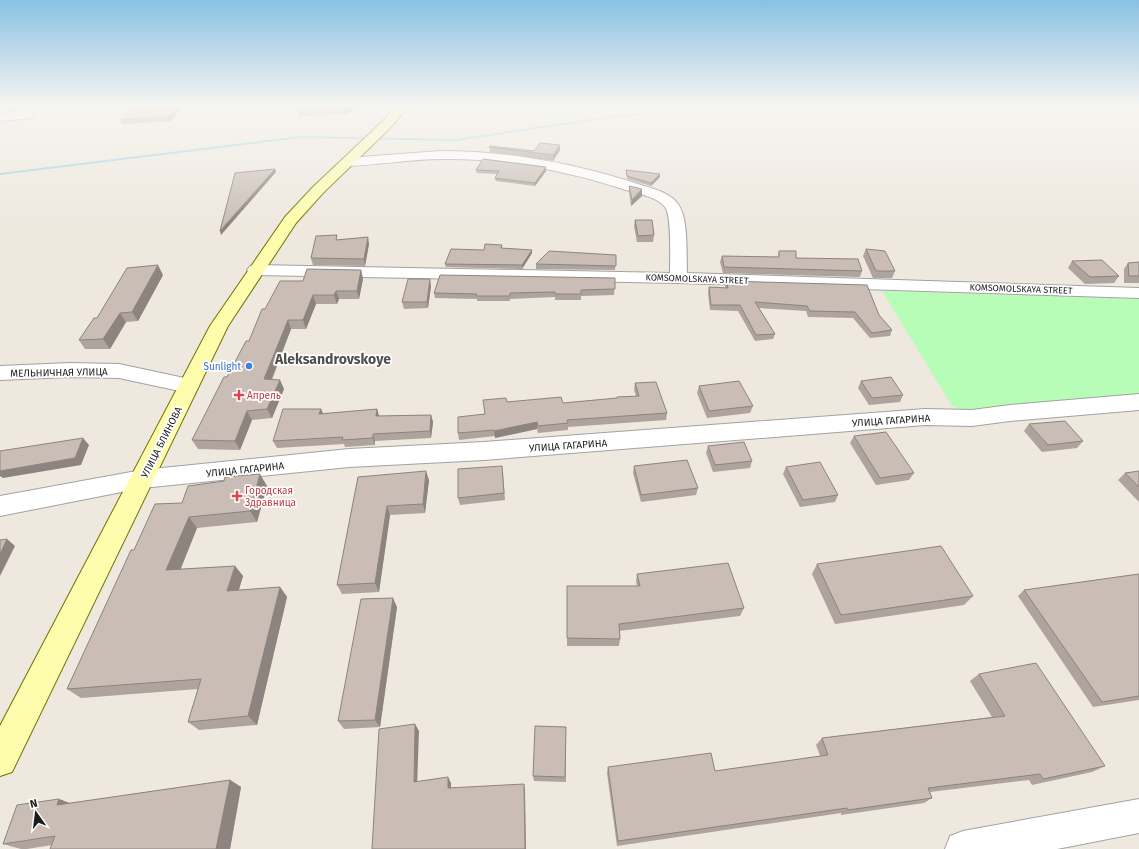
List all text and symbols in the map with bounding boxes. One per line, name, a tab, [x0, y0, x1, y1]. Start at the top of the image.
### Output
street label: KOMSOMOLSKAYA STREET	[645, 272, 749, 286]
street label: KOMSOMOLSKAYA STREET	[969, 282, 1073, 296]
district label: Aleksandrovskoye	[274, 351, 391, 368]
place label: Sunlight	[203, 361, 241, 373]
marker: Sunlight	[244, 361, 254, 371]
street label: МЕЛЬНИЧНАЯ УЛИЦА	[10, 366, 108, 380]
marker: Апрель	[234, 390, 244, 400]
place label: Апрель	[247, 390, 281, 402]
street label: УЛИЦА БЛИНОВА	[139, 405, 185, 480]
street label: УЛИЦА ГАГАРИНА	[852, 412, 931, 430]
street label: УЛИЦА ГАГАРИНА	[529, 437, 608, 455]
street label: УЛИЦА ГАГАРИНА	[205, 460, 285, 480]
place label: Городская Здравница	[245, 485, 296, 509]
marker: Городская Здравница	[232, 491, 242, 501]
north arrow	[16, 793, 56, 833]
text: N	[29, 797, 39, 811]

